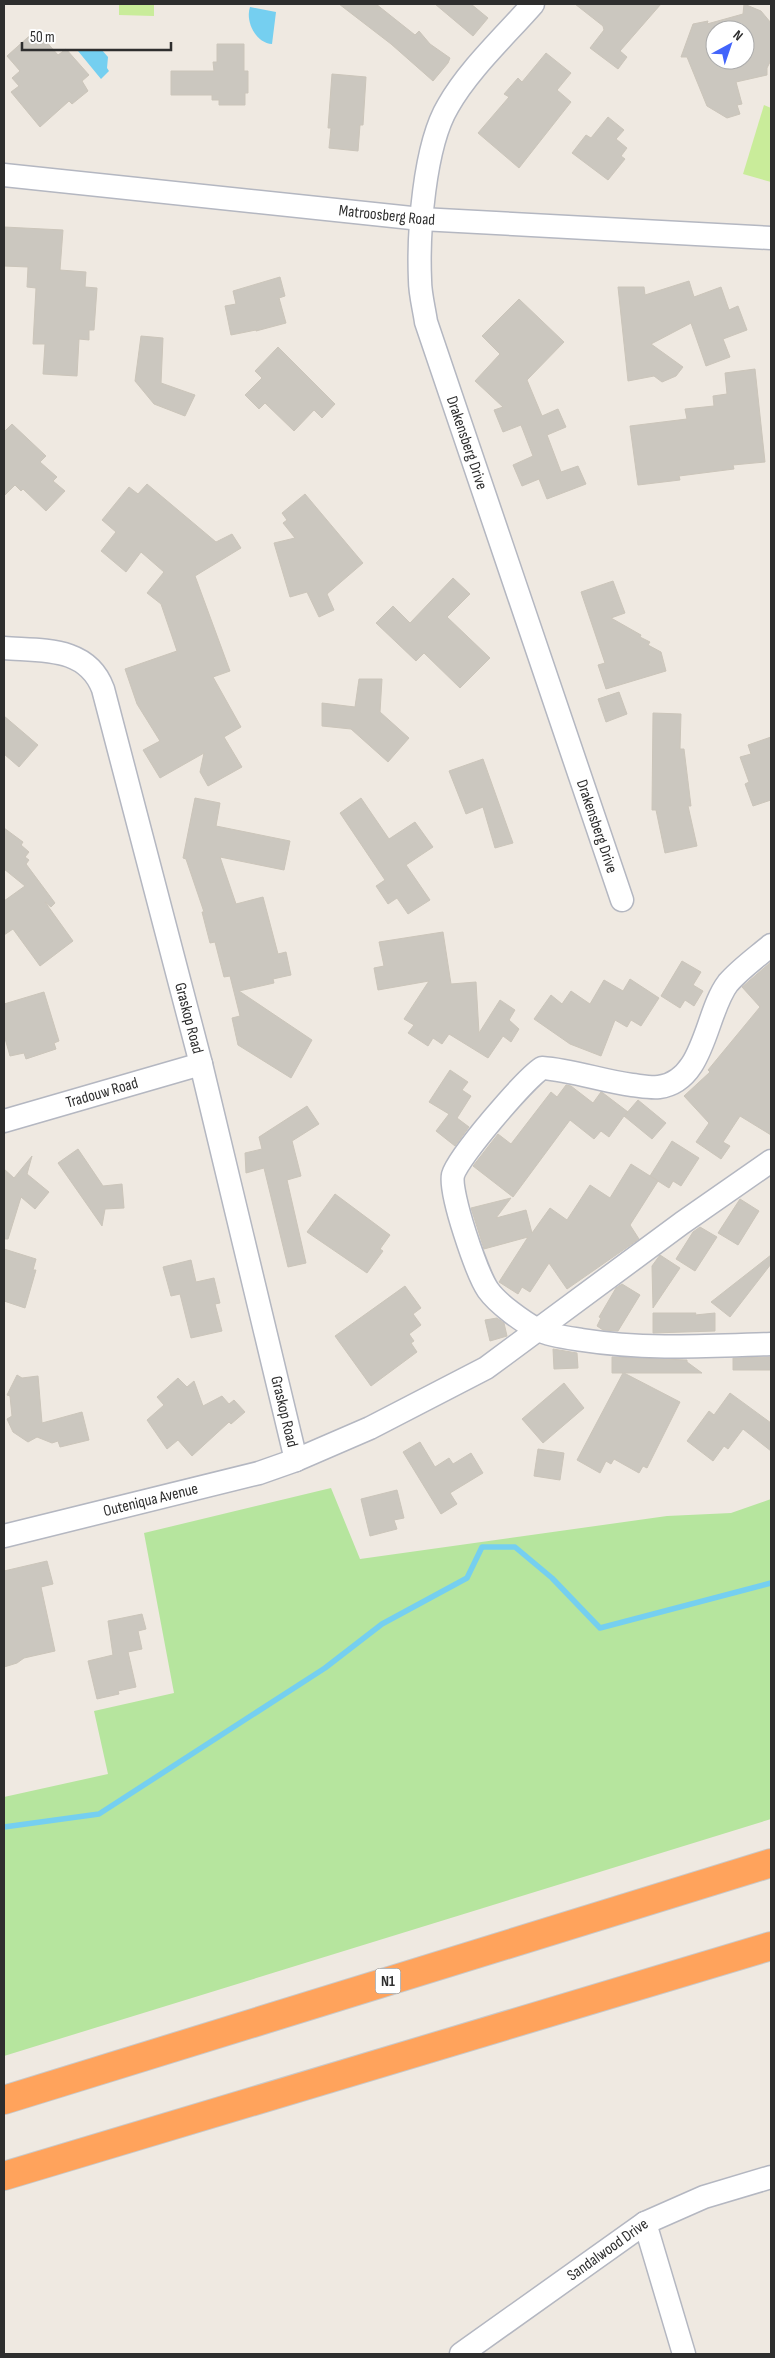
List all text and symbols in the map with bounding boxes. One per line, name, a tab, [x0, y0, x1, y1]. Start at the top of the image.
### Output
scale bar	[22, 20, 171, 52]
north arrow	[705, 20, 755, 70]
text: N	[730, 27, 746, 44]
text: 50 m	[30, 28, 55, 47]
street label: Matroosberg Road	[338, 201, 436, 229]
street label: Drakensberg Drive	[442, 394, 492, 492]
street label: Drakensberg Drive	[572, 777, 622, 875]
street label: Graskop Road	[171, 980, 207, 1056]
street label: Tradouw Road	[64, 1073, 140, 1112]
street label: Graskop Road	[267, 1374, 302, 1449]
street label: Outeniqua Avenue	[101, 1479, 200, 1521]
road number: N1	[376, 1968, 400, 1994]
street label: Sandalwood Drive	[563, 2214, 652, 2285]

